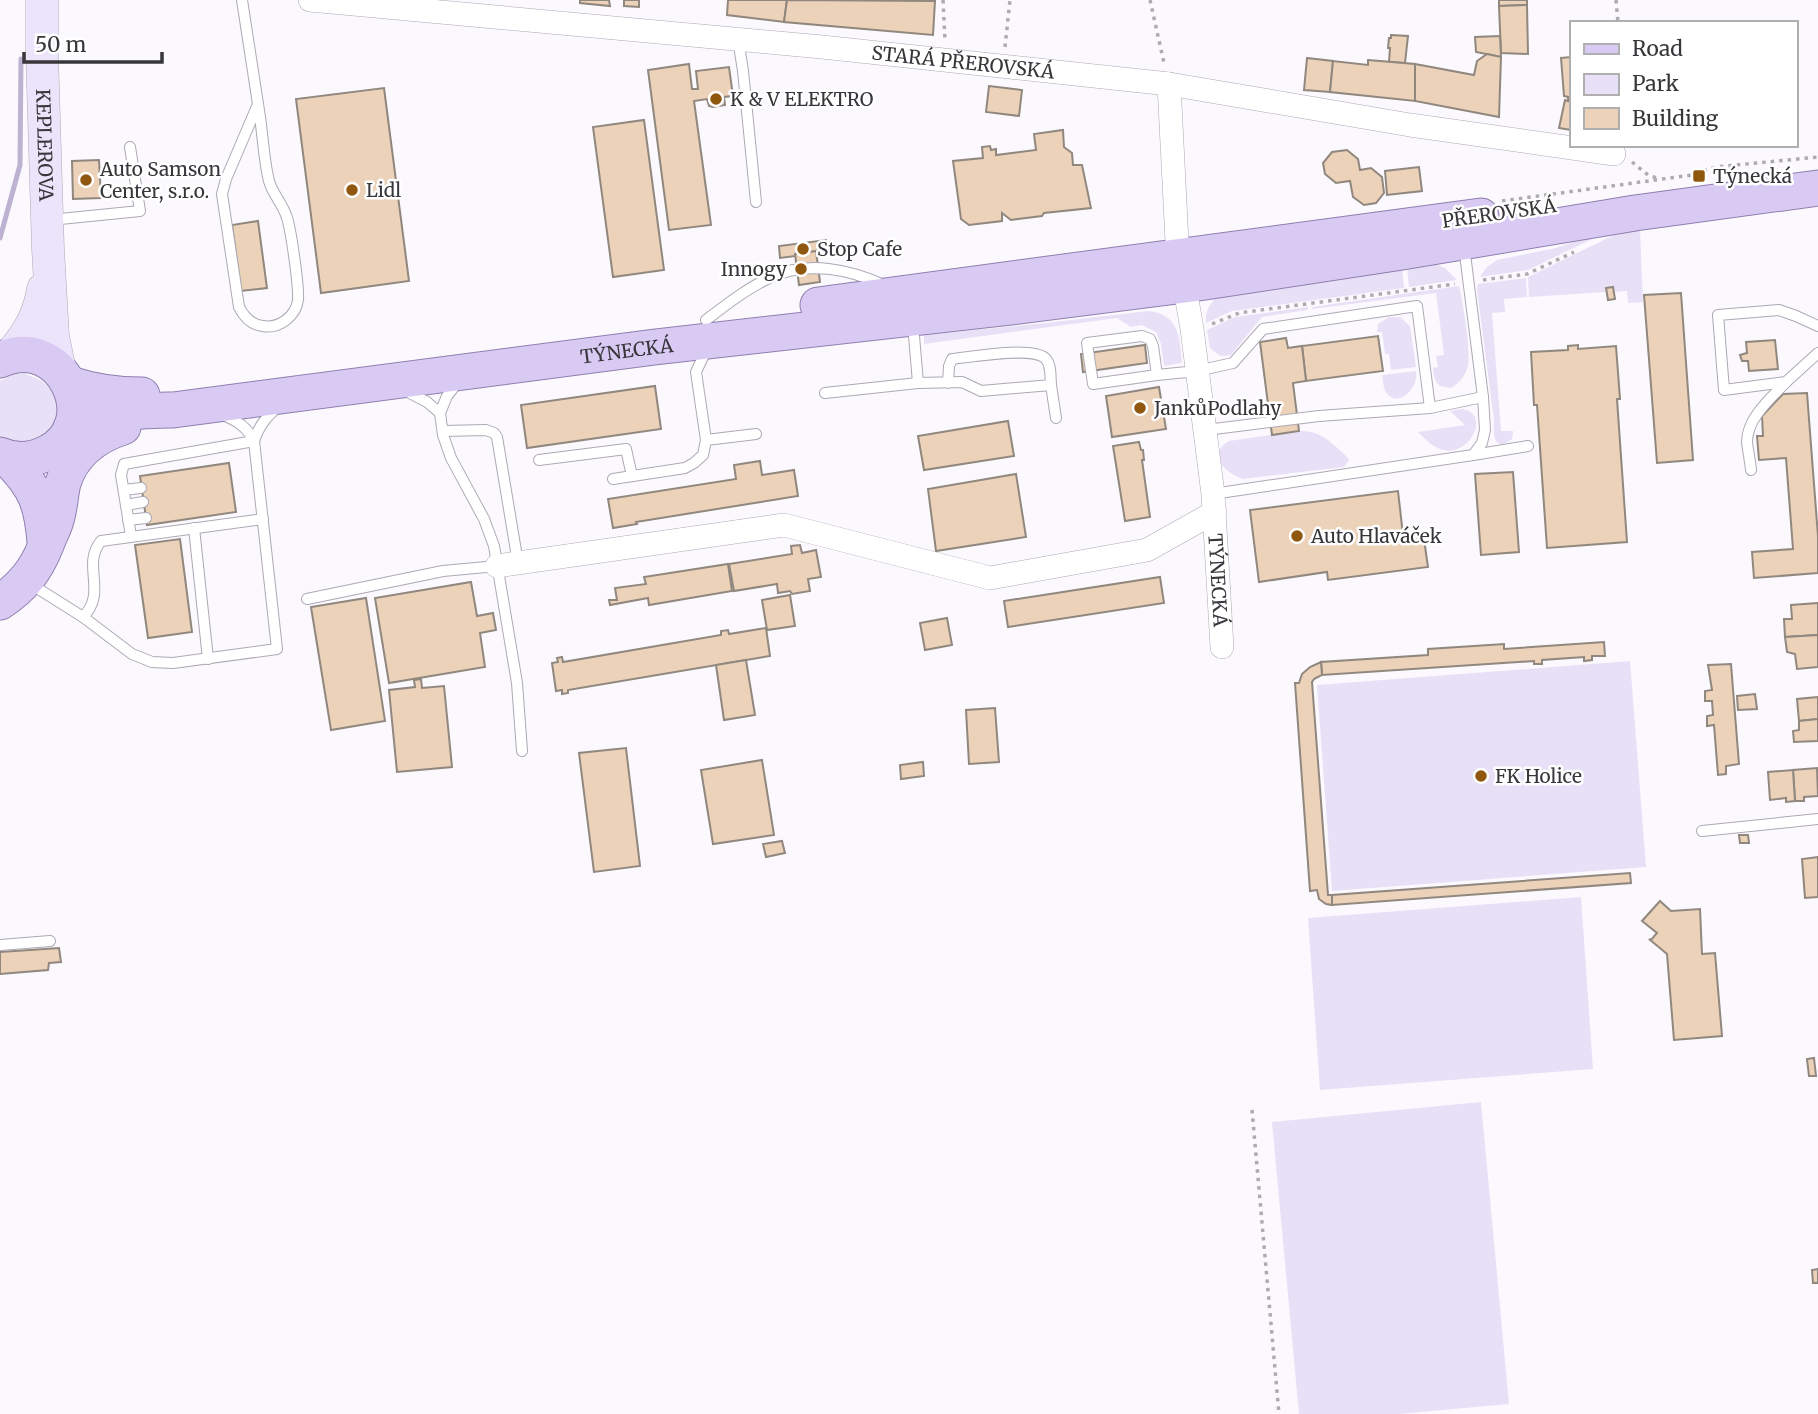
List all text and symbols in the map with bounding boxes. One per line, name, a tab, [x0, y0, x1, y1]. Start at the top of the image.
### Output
scale bar	[24, 21, 163, 65]
legend	[1570, 21, 1797, 147]
text: 50 m	[35, 31, 86, 58]
text: Road	[1632, 35, 1683, 62]
street label: STARÁ PŘEROVSKÁ	[871, 40, 1056, 84]
text: Park	[1632, 70, 1679, 97]
place label: K & V ELEKTRO	[730, 87, 874, 111]
street label: KEPLEROVA	[31, 88, 59, 202]
marker: K & V ELEKTRO	[708, 91, 724, 107]
text: Building	[1632, 105, 1719, 132]
place label: Auto Samson Center, s.r.o.	[99, 157, 221, 203]
place label: Týnecká	[1713, 164, 1792, 188]
marker: Týnecká	[1691, 168, 1707, 184]
marker: Auto Samson Center, s.r.o.	[78, 172, 94, 188]
place label: Lidl	[366, 178, 401, 202]
marker: Lidl	[344, 182, 360, 198]
street label: PŘEROVSKÁ	[1440, 193, 1558, 233]
place label: Stop Cafe	[817, 237, 902, 261]
marker: Stop Cafe	[795, 241, 811, 257]
place label: Innogy	[721, 257, 787, 281]
marker: Innogy	[793, 261, 809, 277]
street label: TÝNECKÁ	[579, 333, 675, 369]
place label: JankůPodlahy	[1153, 396, 1281, 420]
marker: JankůPodlahy	[1132, 400, 1148, 416]
place label: Auto Hlaváček	[1310, 524, 1442, 548]
marker: Auto Hlaváček	[1289, 528, 1305, 544]
street label: TÝNECKÁ	[1203, 533, 1233, 628]
place label: FK Holice	[1495, 764, 1582, 788]
marker: FK Holice	[1473, 768, 1489, 784]

